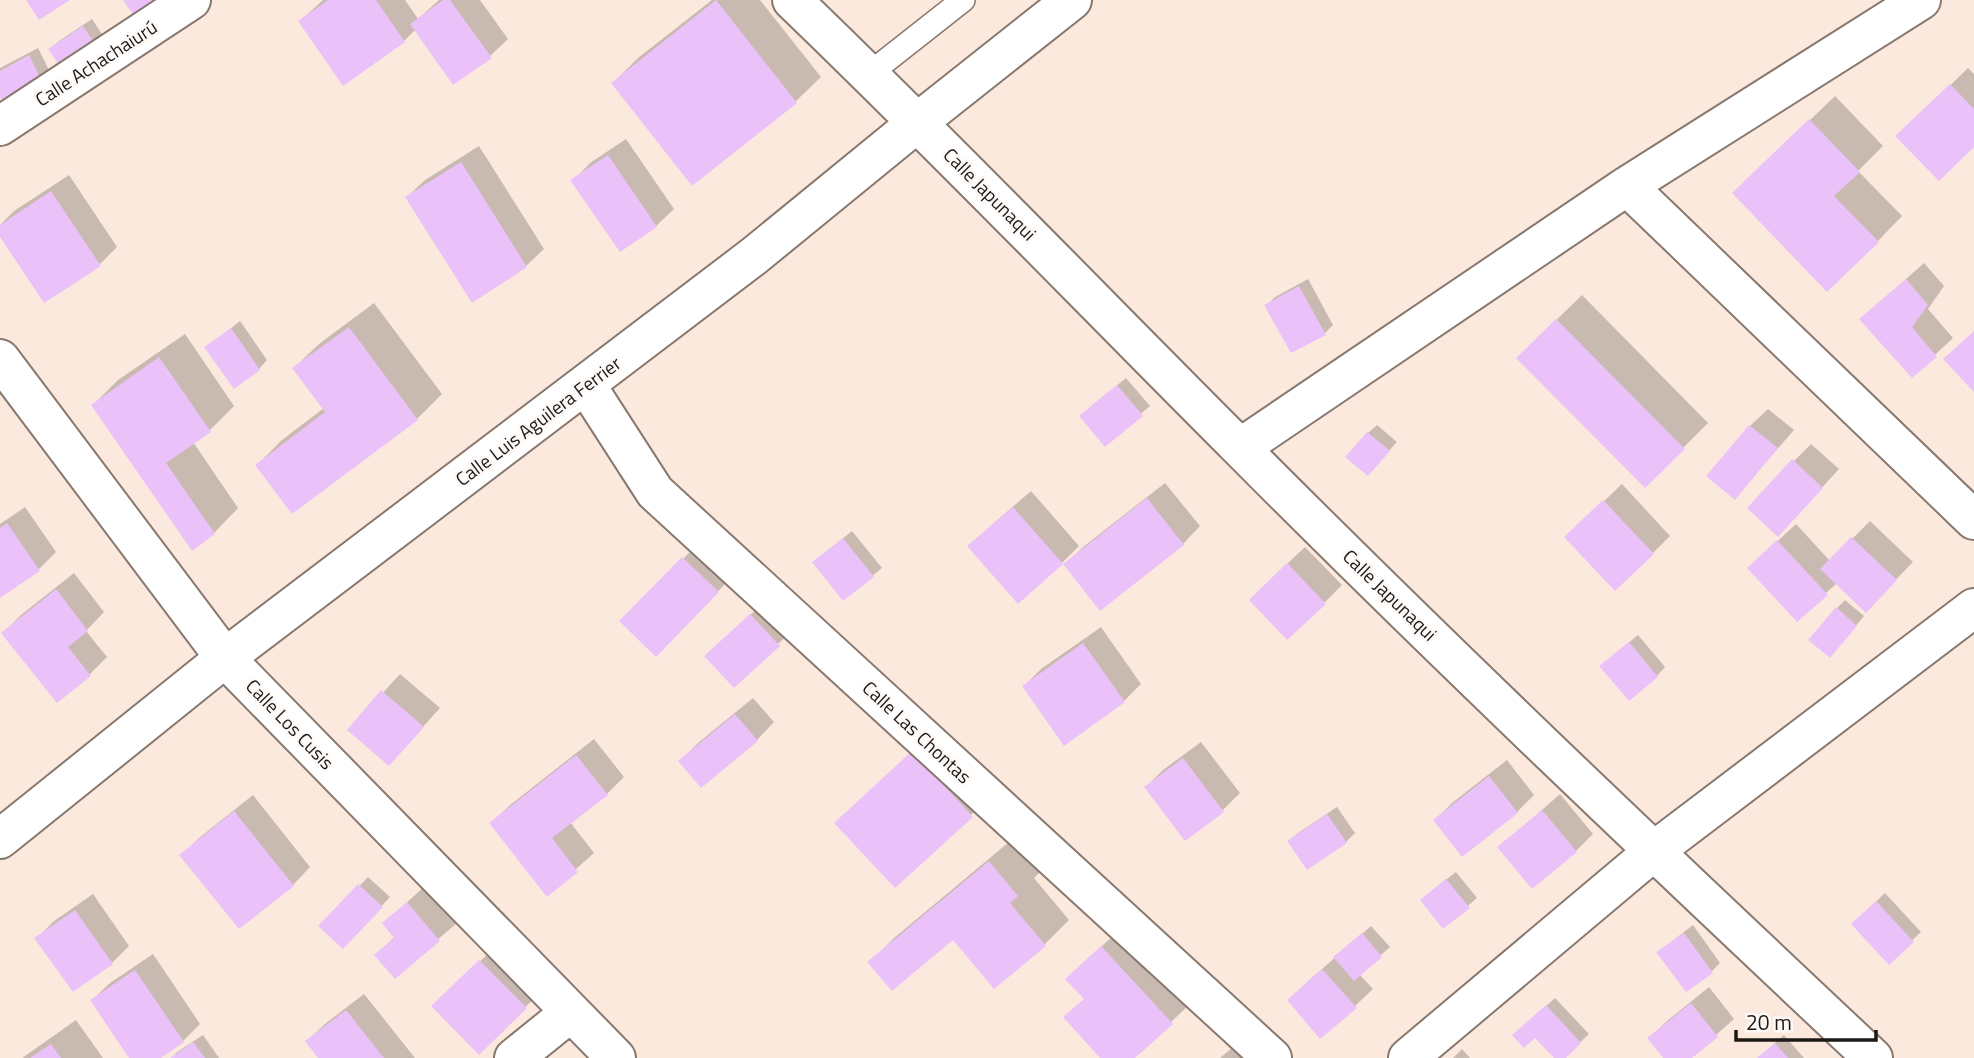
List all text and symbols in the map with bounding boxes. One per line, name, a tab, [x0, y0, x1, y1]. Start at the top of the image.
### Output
street label: Calle Achachaiurú	[29, 12, 163, 113]
street label: Calle Japunaqui	[937, 140, 1044, 247]
street label: Calle Luis Aguilera Ferrier	[449, 348, 627, 493]
street label: Calle Japunaqui	[1337, 542, 1444, 647]
street label: Calle Los Cusis	[239, 672, 341, 776]
street label: Calle Las Chontas	[856, 673, 978, 790]
scale bar	[1736, 998, 1876, 1042]
text: 20 m	[1746, 1006, 1792, 1038]

